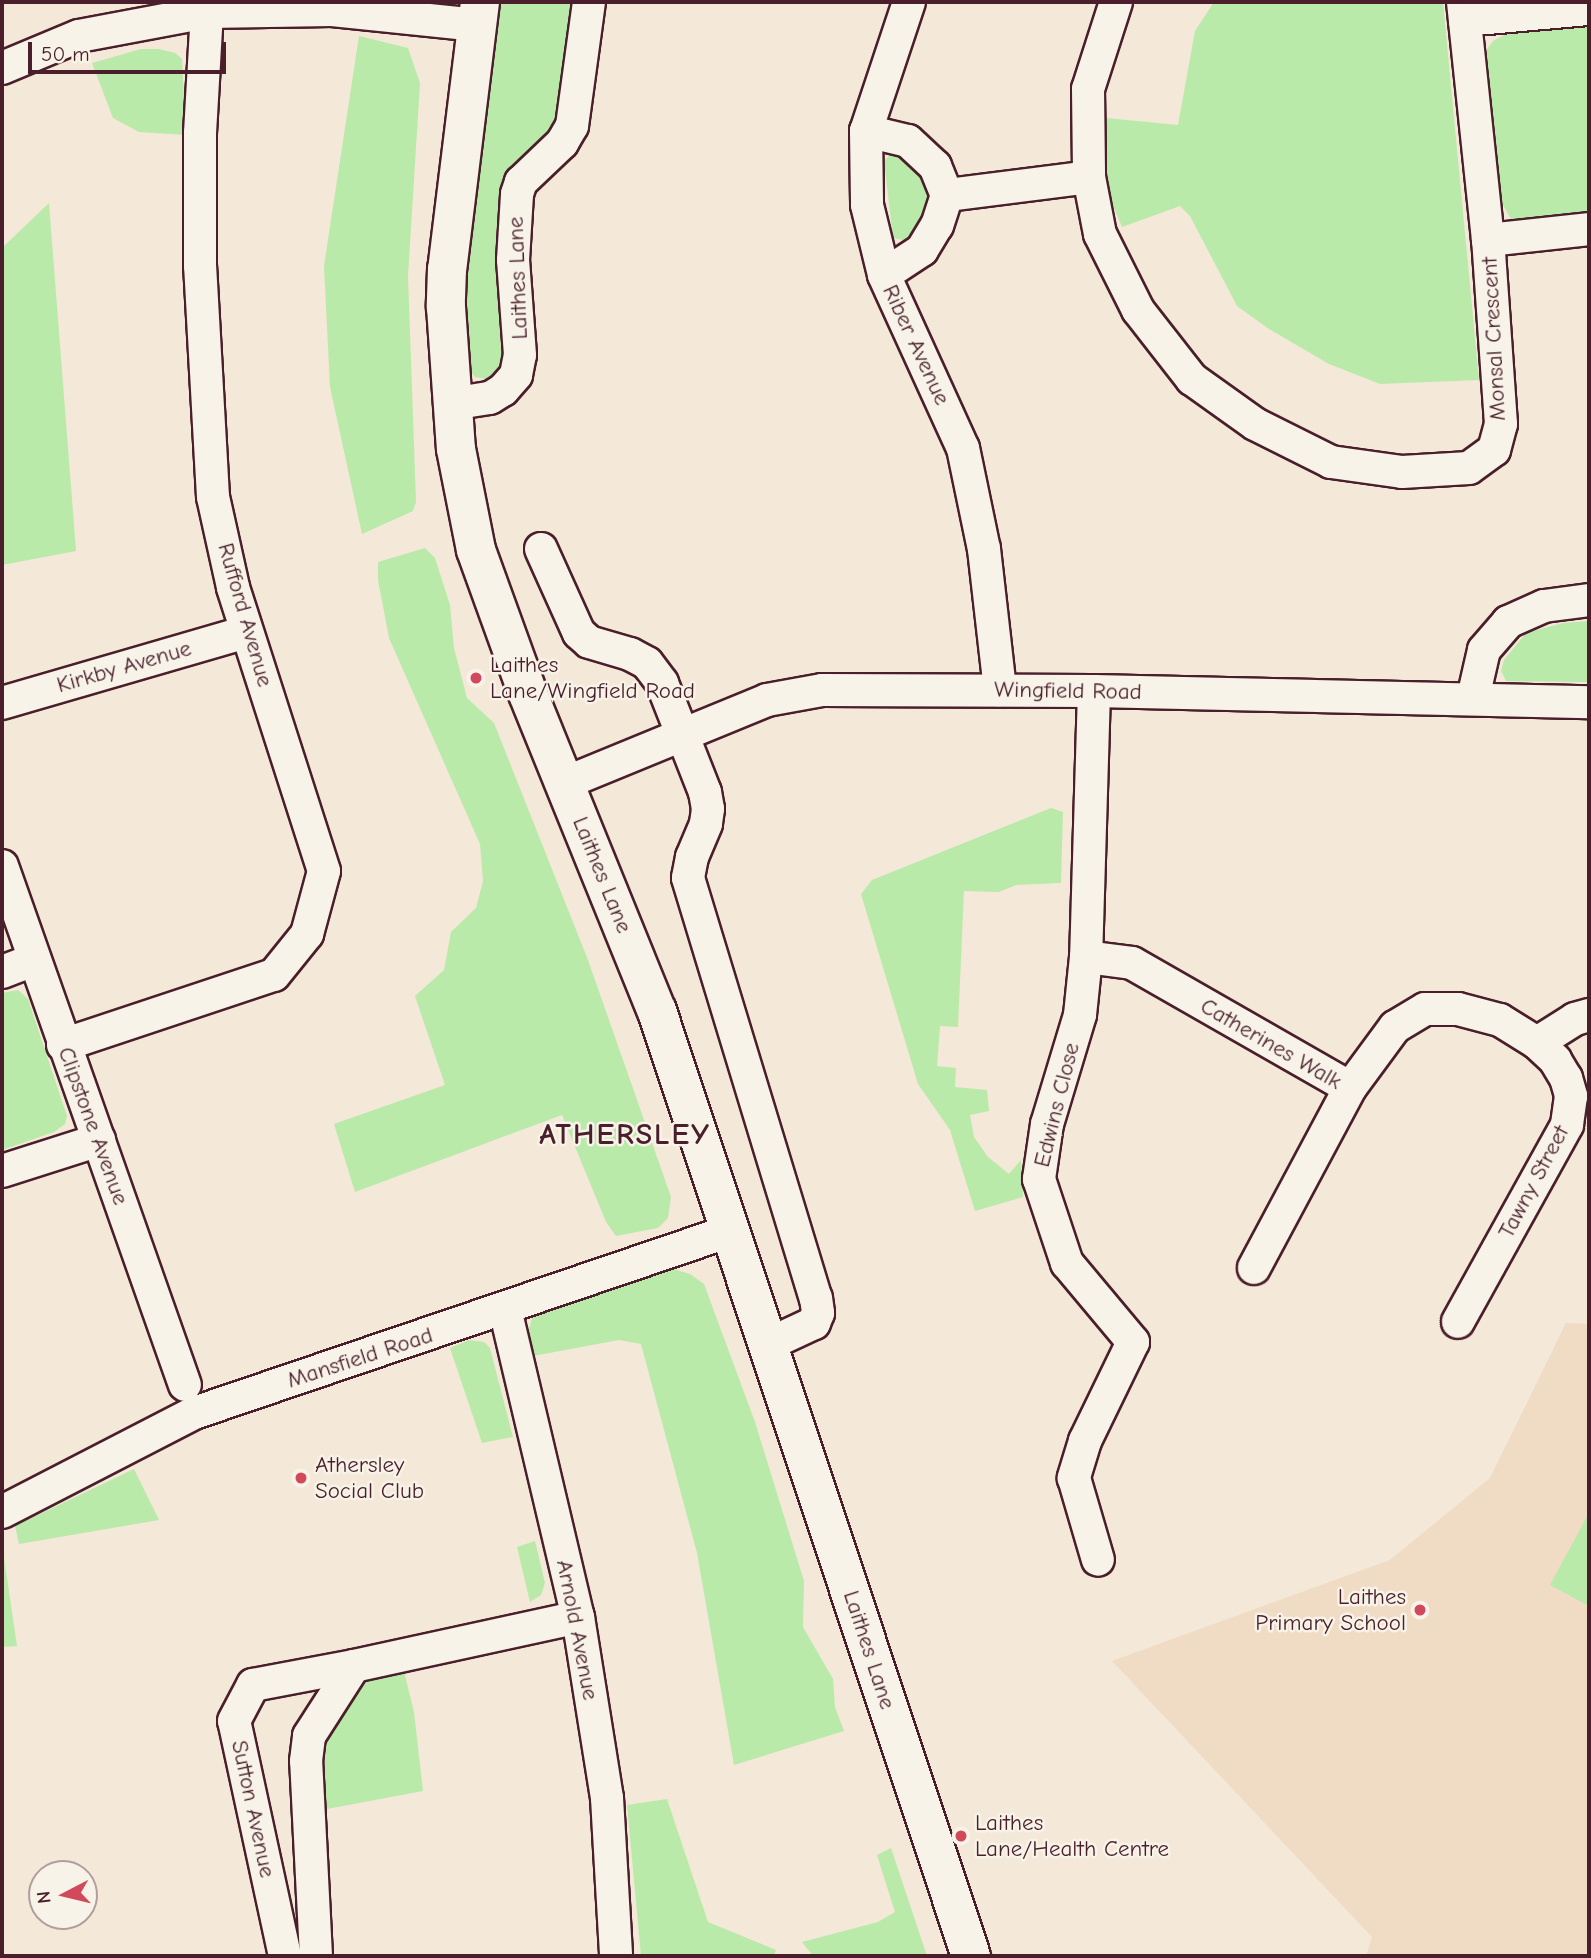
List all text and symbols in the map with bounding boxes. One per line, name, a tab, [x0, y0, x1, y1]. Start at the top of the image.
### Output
scale bar	[32, 28, 229, 72]
text: 50 m	[41, 42, 90, 66]
street label: Laithes Lane	[502, 216, 534, 340]
street label: Monsal Crescent	[1476, 256, 1512, 422]
street label: Riber Avenue	[876, 280, 956, 410]
street label: Rufford Avenue	[211, 540, 279, 690]
street label: Kirkby Avenue	[54, 635, 194, 699]
place label: Laithes Lane/Wingfield Road	[490, 651, 695, 705]
marker: Laithes Lane/Wingfield Road	[468, 670, 484, 686]
street label: Wingfield Road	[994, 676, 1142, 706]
street label: Laithes Lane	[566, 813, 638, 937]
street label: Catherines Walk	[1195, 992, 1347, 1096]
street label: Edwins Close	[1028, 1040, 1086, 1170]
street label: Clipstone Avenue	[52, 1043, 134, 1209]
district label: ATHERSLEY	[540, 1117, 710, 1153]
street label: Tawny Street	[1493, 1121, 1575, 1243]
street label: Mansfield Road	[284, 1321, 436, 1395]
place label: Athersley Social Club	[315, 1451, 424, 1505]
marker: Athersley Social Club	[293, 1470, 309, 1486]
street label: Arnold Avenue	[550, 1558, 604, 1702]
place label: Laithes Primary School	[1255, 1583, 1406, 1637]
street label: Laithes Lane	[837, 1587, 901, 1713]
marker: Laithes Primary School	[1412, 1602, 1428, 1618]
street label: Sutton Avenue	[225, 1738, 281, 1880]
place label: Laithes Lane/Health Centre	[975, 1809, 1169, 1863]
marker: Laithes Lane/Health Centre	[953, 1828, 969, 1844]
north arrow	[28, 1860, 98, 1930]
text: N	[32, 1890, 56, 1905]

